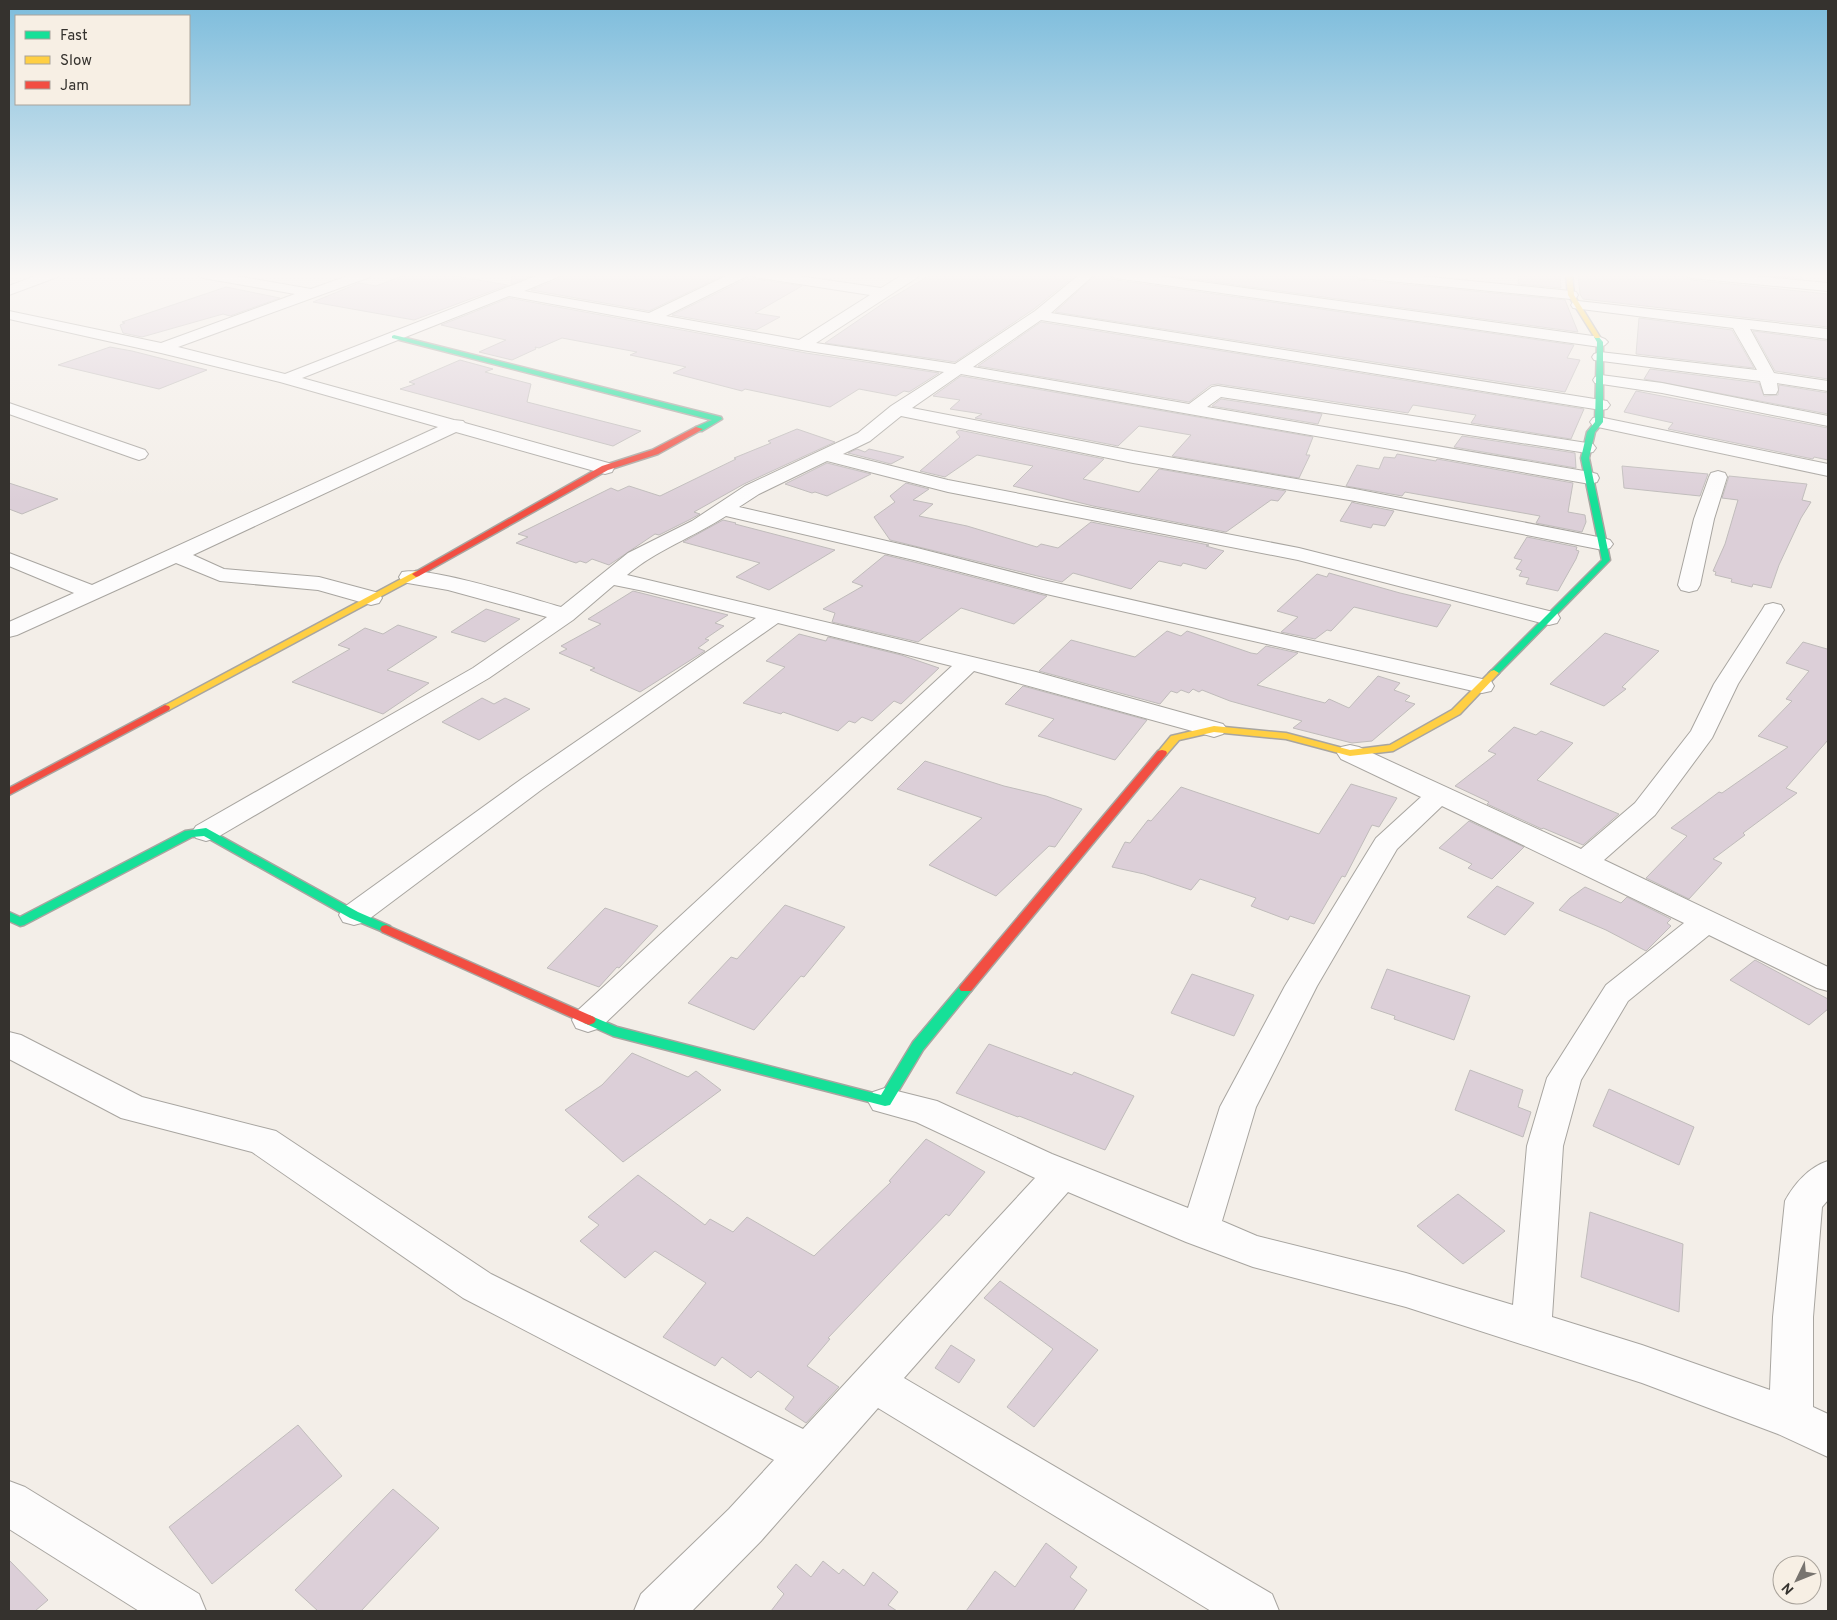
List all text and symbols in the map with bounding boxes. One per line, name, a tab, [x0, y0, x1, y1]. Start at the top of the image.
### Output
legend	[15, 15, 190, 105]
text: Fast	[60, 27, 88, 46]
text: Slow	[60, 52, 92, 71]
text: Jam	[60, 77, 89, 96]
north arrow	[1772, 1555, 1822, 1605]
text: N	[1779, 1578, 1798, 1597]

